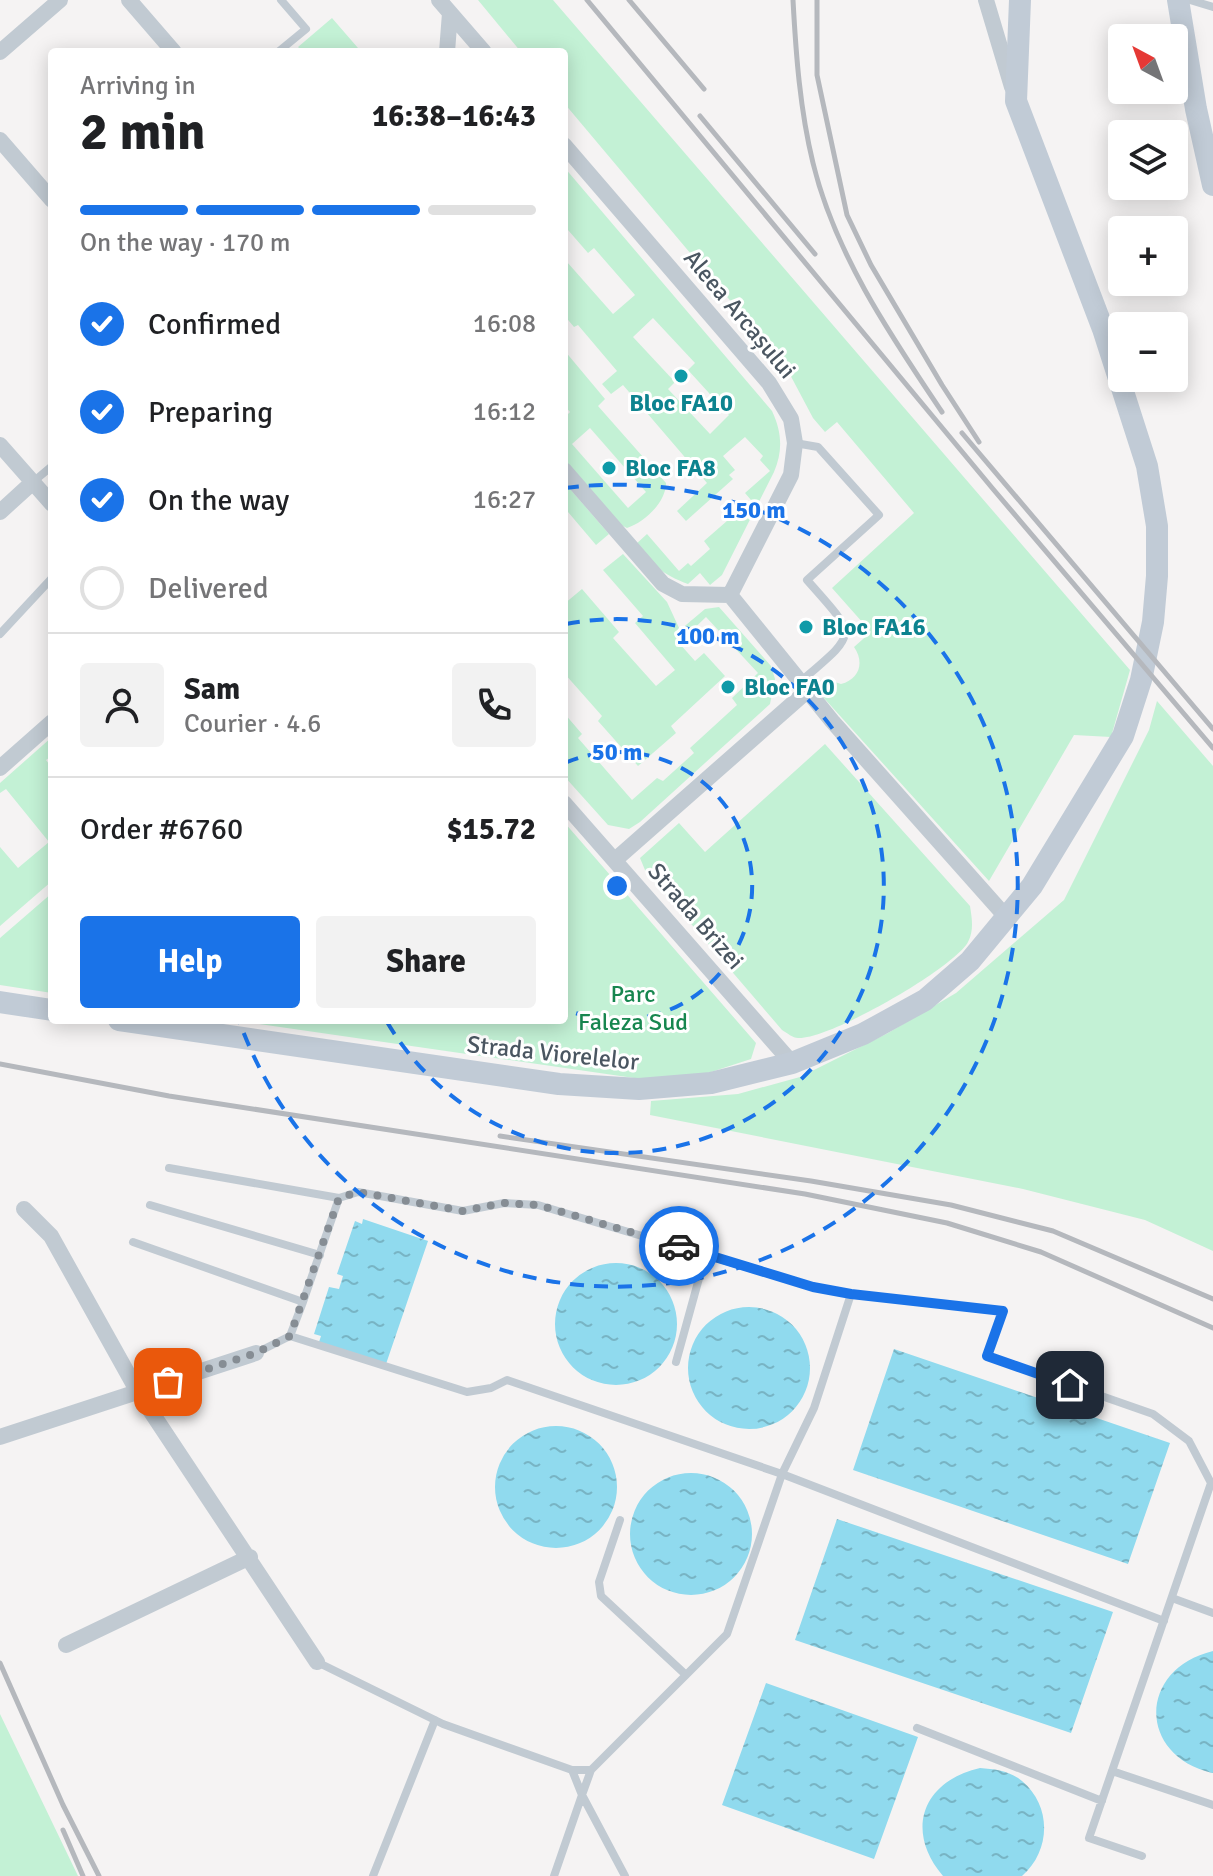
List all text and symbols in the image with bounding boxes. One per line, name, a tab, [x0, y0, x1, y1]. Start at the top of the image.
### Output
north arrow	[1108, 24, 1188, 104]
map controls	[1108, 24, 1188, 392]
text: Arriving in	[80, 70, 196, 102]
text: 16:38–16:43	[372, 98, 536, 135]
text: 2 min	[80, 100, 206, 164]
button: layers	[1108, 120, 1188, 200]
button: +	[1108, 216, 1188, 296]
text: On the way · 170 m	[80, 227, 290, 259]
street label: Aleea Arcașului	[677, 243, 803, 385]
icon: check	[80, 302, 124, 346]
text: Confirmed	[148, 306, 281, 343]
text: 16:08	[473, 308, 536, 340]
button: −	[1108, 312, 1188, 392]
marker: Bloc FA10	[672, 367, 690, 385]
place label: Bloc FA10	[629, 388, 733, 418]
icon: check	[80, 390, 124, 434]
text: Preparing	[148, 394, 273, 431]
text: 16:12	[473, 396, 536, 428]
place label: Bloc FA8	[625, 453, 716, 483]
marker: Bloc FA8	[600, 459, 618, 477]
icon: check	[80, 478, 124, 522]
text: On the way	[148, 482, 289, 519]
text: 16:27	[473, 484, 536, 516]
text: 150 m	[722, 495, 786, 525]
text: Delivered	[148, 570, 269, 607]
place label: Bloc FA16	[822, 612, 926, 642]
marker: Bloc FA16	[797, 618, 815, 636]
text: 100 m	[676, 621, 740, 651]
button: person	[80, 663, 164, 747]
button: phone	[452, 663, 536, 747]
text: Sam	[184, 671, 240, 708]
place label: Bloc FA0	[744, 672, 835, 702]
marker: Bloc FA0	[719, 678, 737, 696]
text: Courier · 4.6	[184, 708, 321, 740]
text: 50 m	[592, 737, 642, 767]
text: Order #6760	[80, 811, 243, 848]
text: $15.72	[446, 811, 536, 848]
street label: Strada Brizei	[642, 857, 750, 975]
centre of rings	[603, 872, 631, 900]
button: Help	[80, 916, 300, 1008]
button: Share	[316, 916, 536, 1008]
park label: Parc Faleza Sud	[578, 979, 688, 1037]
street label: Strada Viorelelor	[466, 1029, 641, 1077]
courier	[639, 1206, 719, 1286]
icon: car	[657, 1224, 701, 1268]
pin	[134, 1348, 202, 1416]
pin	[1036, 1351, 1104, 1419]
icon: bag	[146, 1360, 190, 1404]
icon: home	[1048, 1363, 1092, 1407]

